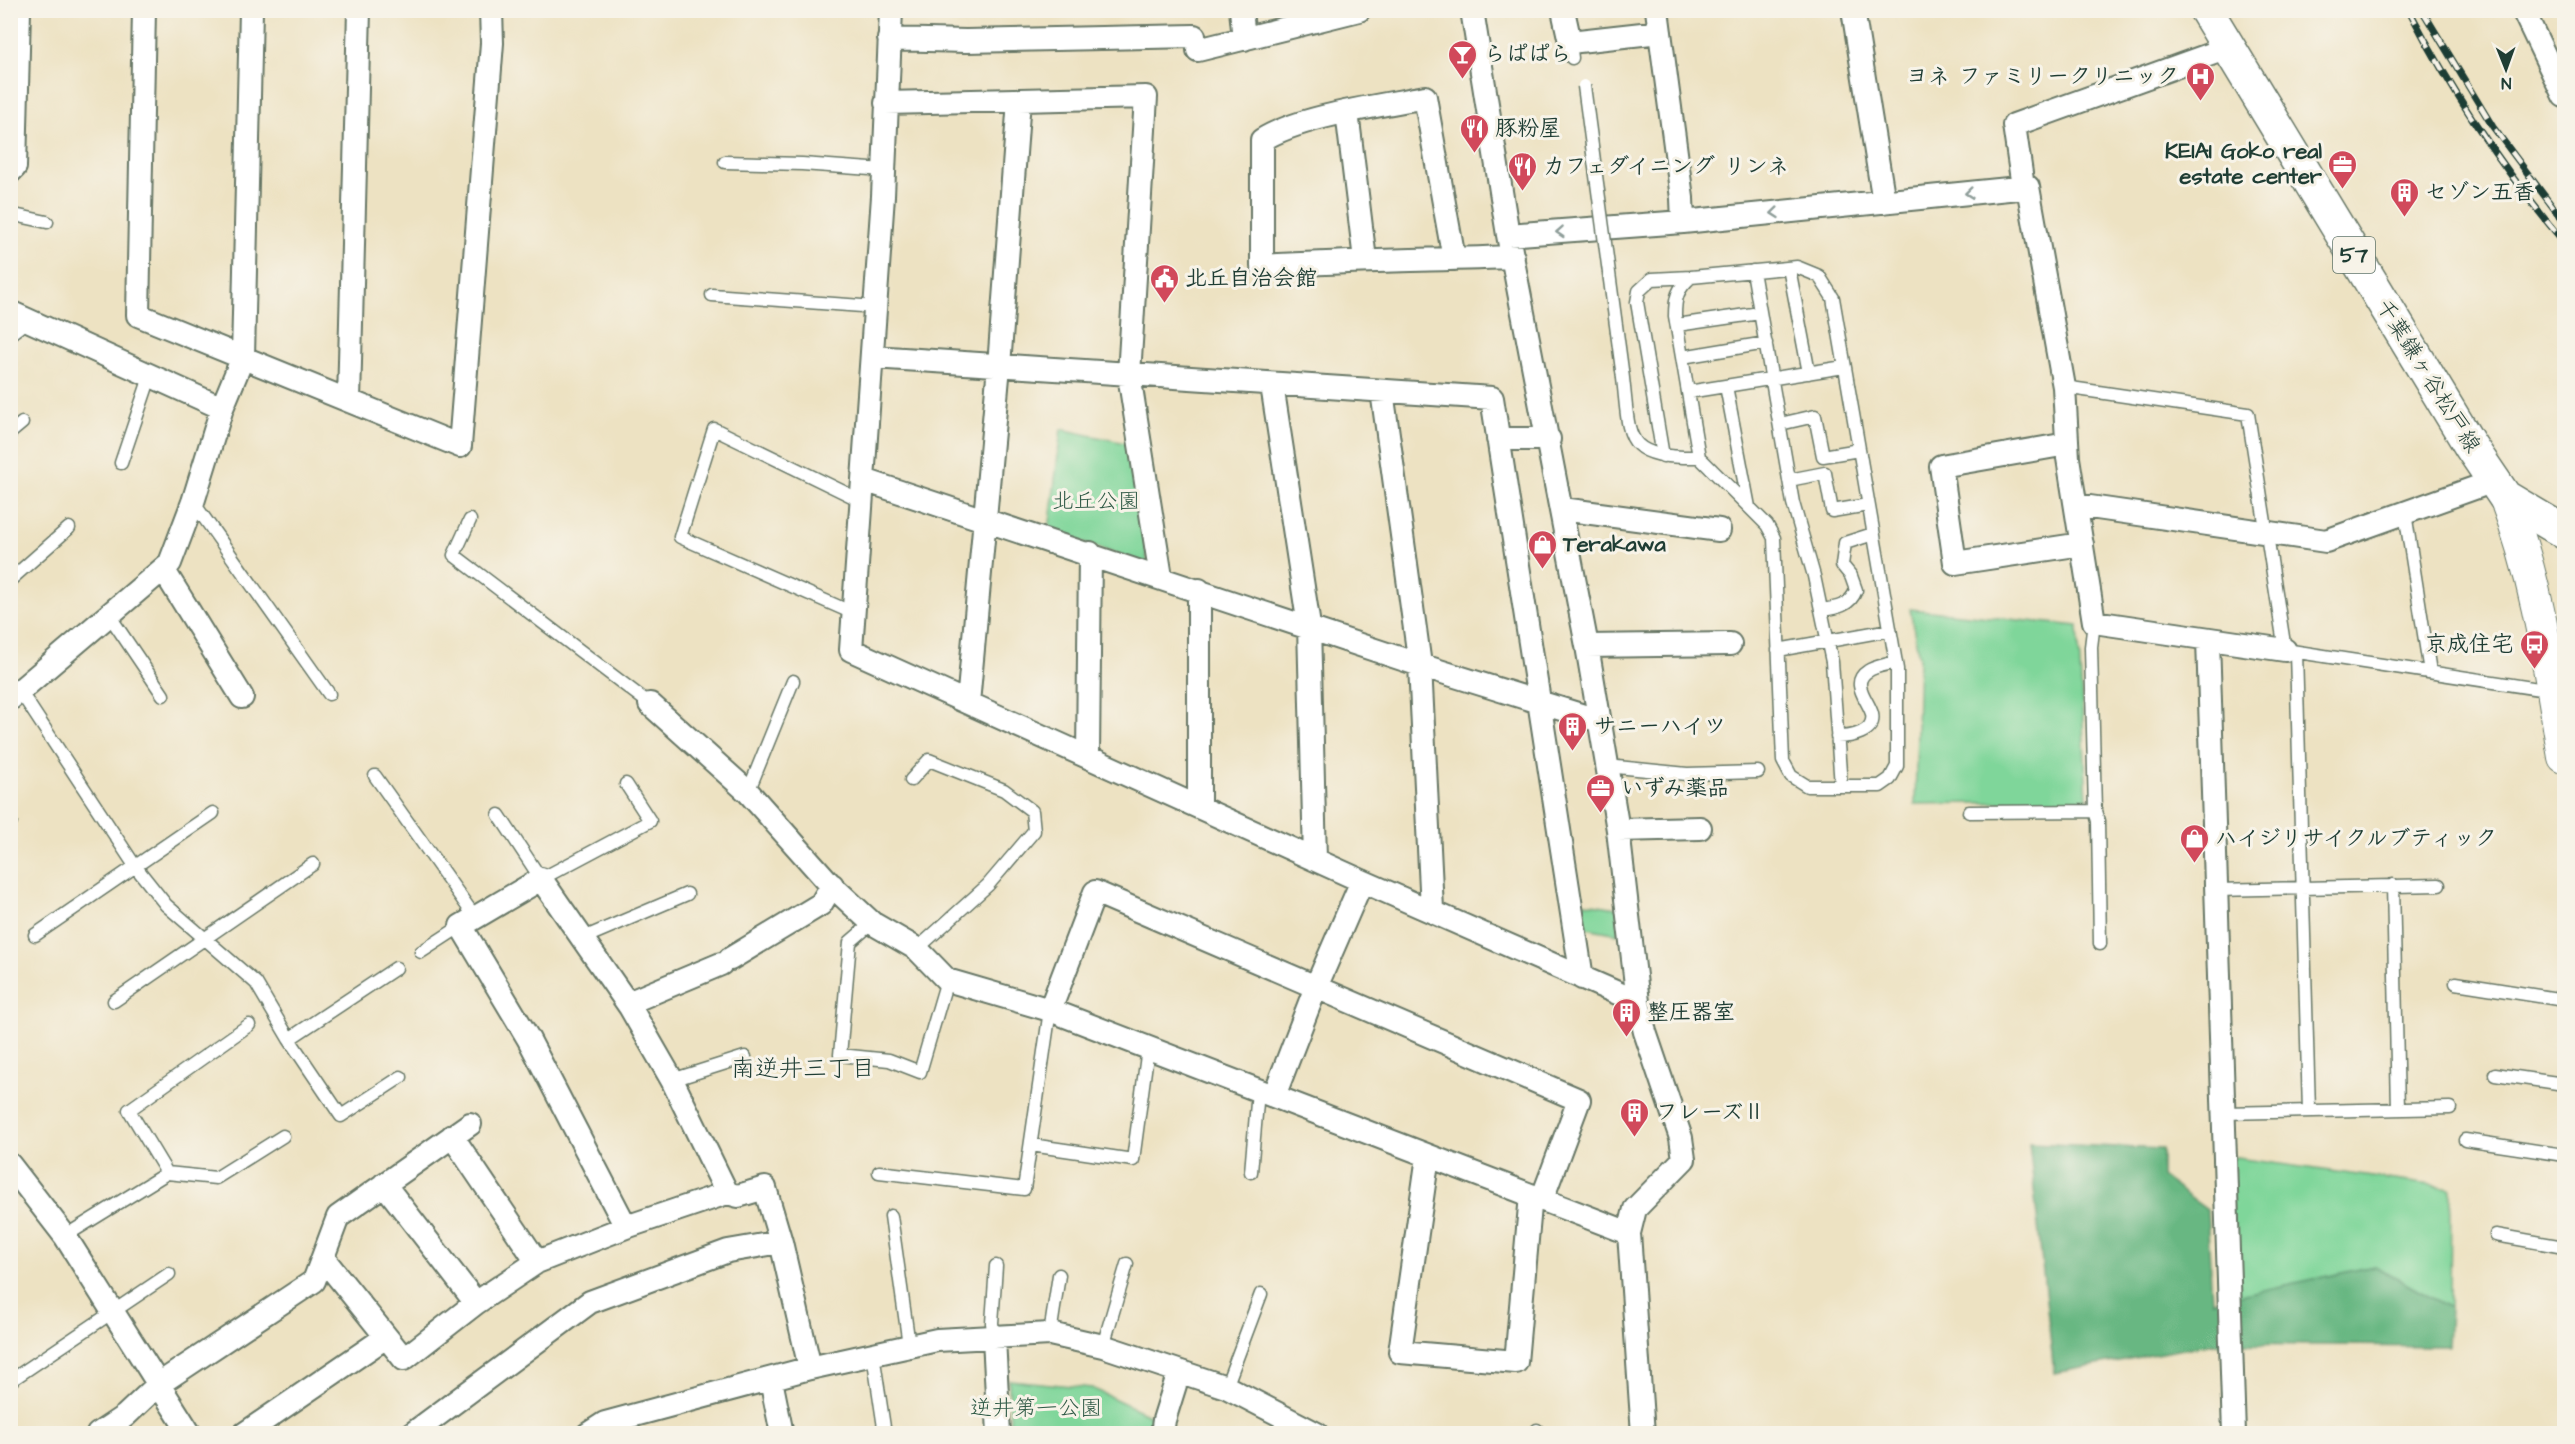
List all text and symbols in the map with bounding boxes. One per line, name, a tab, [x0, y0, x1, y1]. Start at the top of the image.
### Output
bar icon: らぱぱら	[1447, 38, 1479, 80]
place label: らぱぱら	[1484, 39, 1572, 70]
north arrow	[2476, 39, 2536, 99]
hospital icon: ヨネ ファミリークリニック	[2184, 60, 2216, 102]
place label: ヨネ ファミリークリニック	[1906, 61, 2179, 92]
text: N	[2501, 72, 2511, 94]
restaurant icon: 豚粉屋	[1458, 112, 1490, 154]
place label: 豚粉屋	[1495, 113, 1561, 144]
place label: KEIAI Goko real estate center	[2165, 136, 2323, 192]
office icon: KEIAI Goko real estate center	[2327, 148, 2359, 190]
restaurant icon: カフェダイニング リンネ	[1506, 150, 1538, 192]
place label: カフェダイニング リンネ	[1543, 151, 1789, 182]
building icon: セゾン五香	[2388, 176, 2420, 218]
place label: セゾン五香	[2425, 177, 2535, 208]
one-way arrow	[1965, 186, 1974, 199]
one-way arrow	[1771, 206, 1780, 219]
one-way arrow	[1556, 225, 1565, 238]
road number: 57	[2333, 237, 2375, 273]
public building icon: 北丘自治会館	[1148, 262, 1180, 304]
place label: 北丘自治会館	[1185, 263, 1317, 294]
street label: 千葉鎌ヶ谷松戸線	[2368, 293, 2488, 459]
park label: 北丘公園	[1052, 486, 1140, 517]
shop icon: Terakawa	[1526, 528, 1558, 570]
place label: Terakawa	[1562, 529, 1666, 560]
bus stop icon: 京成住宅	[2518, 628, 2550, 670]
place label: 京成住宅	[2425, 629, 2513, 660]
building icon: サニーハイツ	[1557, 710, 1589, 752]
place label: サニーハイツ	[1594, 711, 1726, 742]
office icon: いずみ薬品	[1584, 772, 1616, 814]
place label: いずみ薬品	[1621, 773, 1729, 804]
shop icon: ハイジリサイクルブティック	[2178, 822, 2210, 864]
place label: ハイジリサイクルブティック	[2215, 823, 2497, 854]
building icon: 整圧器室	[1610, 996, 1642, 1038]
place label: 整圧器室	[1647, 997, 1735, 1028]
district label: 南逆井三丁目	[731, 1052, 875, 1086]
building icon: フレーズⅡ	[1619, 1096, 1651, 1138]
place label: フレーズⅡ	[1656, 1097, 1765, 1128]
park label: 逆井第一公園	[970, 1393, 1102, 1424]

